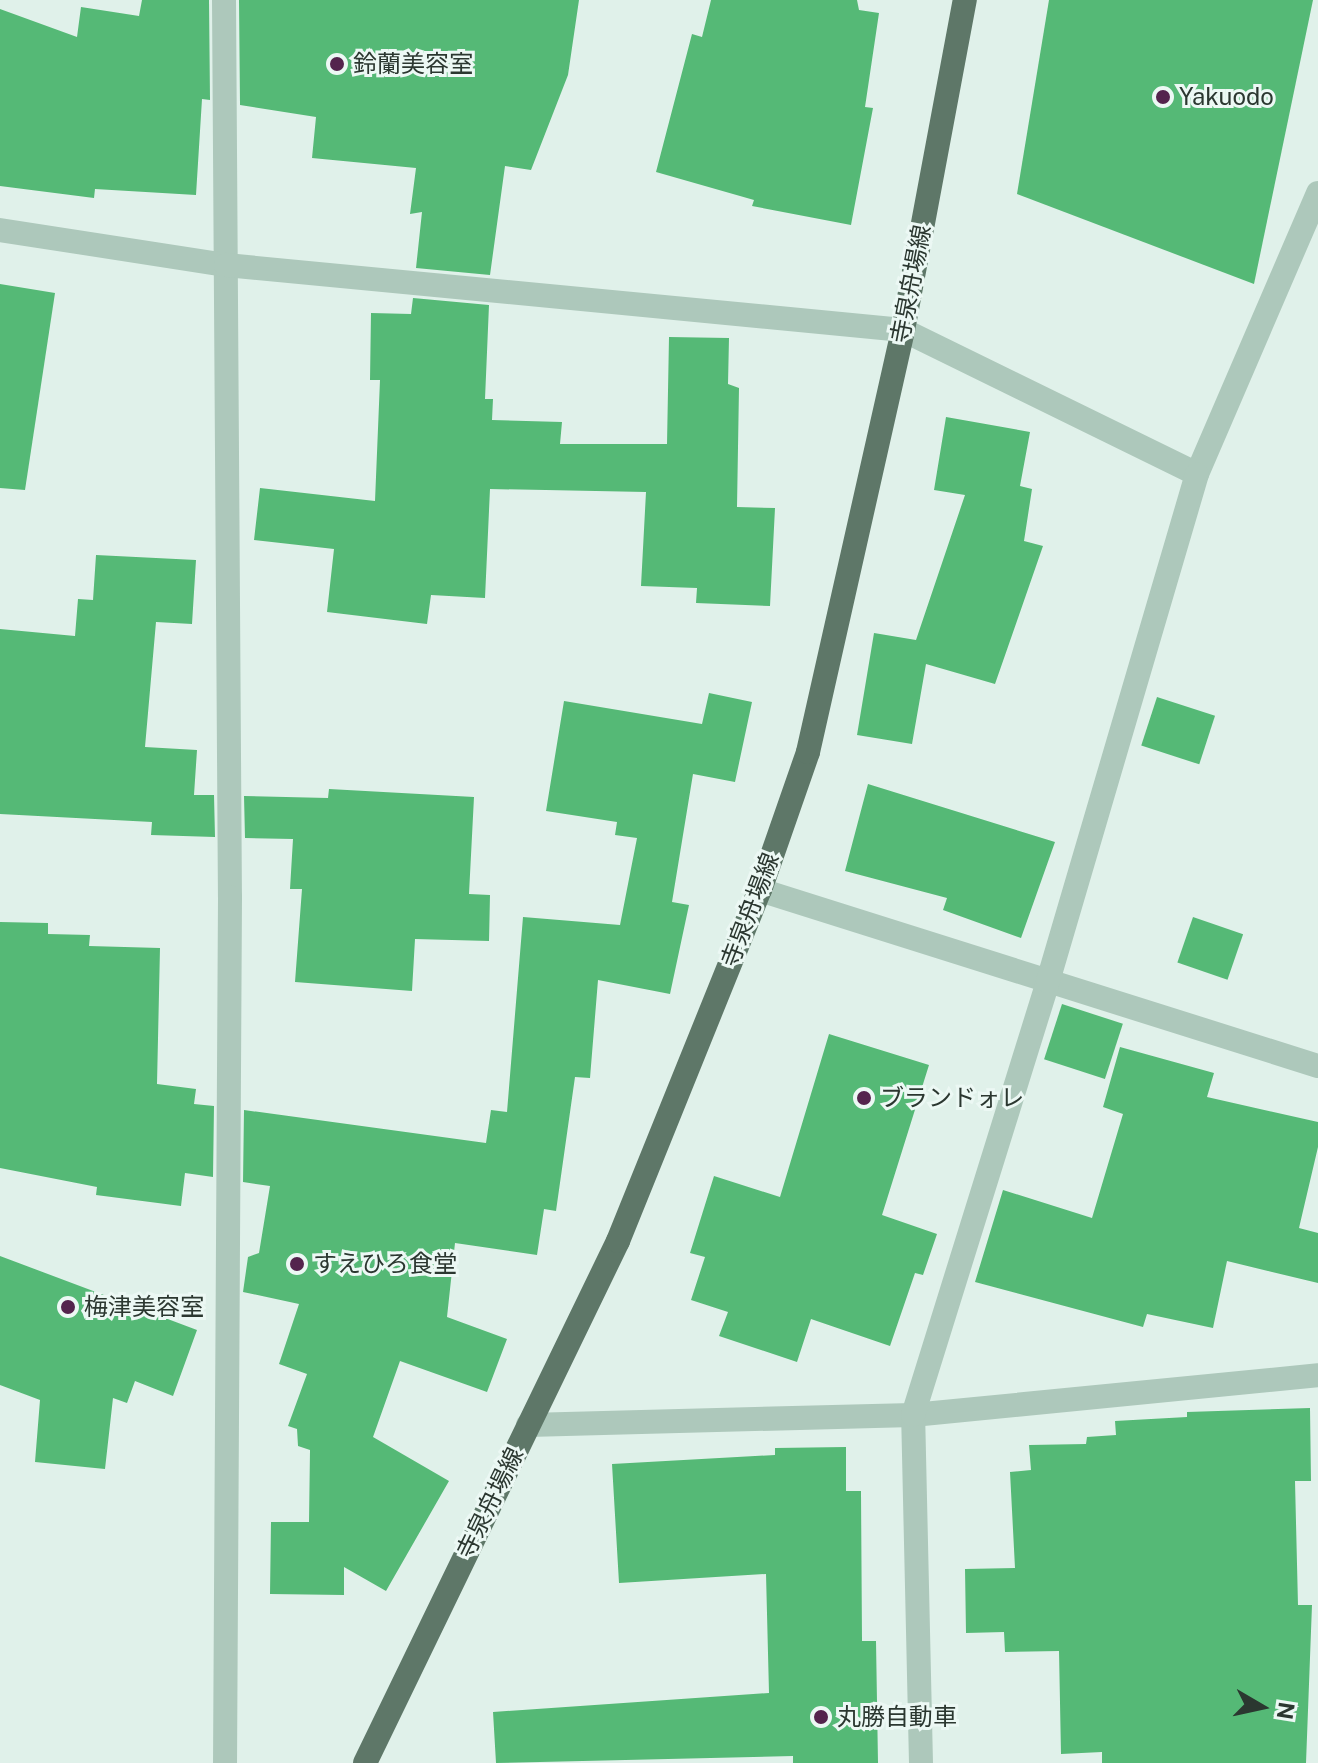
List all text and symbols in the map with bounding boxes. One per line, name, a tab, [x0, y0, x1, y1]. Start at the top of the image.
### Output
place label: 鈴蘭美容室	[353, 50, 473, 78]
marker: 鈴蘭美容室	[328, 55, 346, 73]
place label: Yakuodo	[1179, 83, 1274, 111]
marker: Yakuodo	[1154, 88, 1172, 106]
street label: 寺泉舟場線	[885, 222, 937, 346]
street label: 寺泉舟場線	[715, 849, 785, 971]
place label: ブランドォレ	[880, 1084, 1024, 1112]
marker: ブランドォレ	[855, 1089, 873, 1107]
place label: すえひろ食堂	[313, 1250, 457, 1278]
marker: すえひろ食堂	[288, 1255, 306, 1273]
place label: 梅津美容室	[84, 1293, 204, 1321]
marker: 梅津美容室	[59, 1298, 77, 1316]
street label: 寺泉舟場線	[451, 1443, 529, 1563]
north arrow	[1222, 1667, 1302, 1747]
text: N	[1272, 1700, 1300, 1721]
place label: 丸勝自動車	[837, 1703, 957, 1731]
marker: 丸勝自動車	[812, 1708, 830, 1726]

